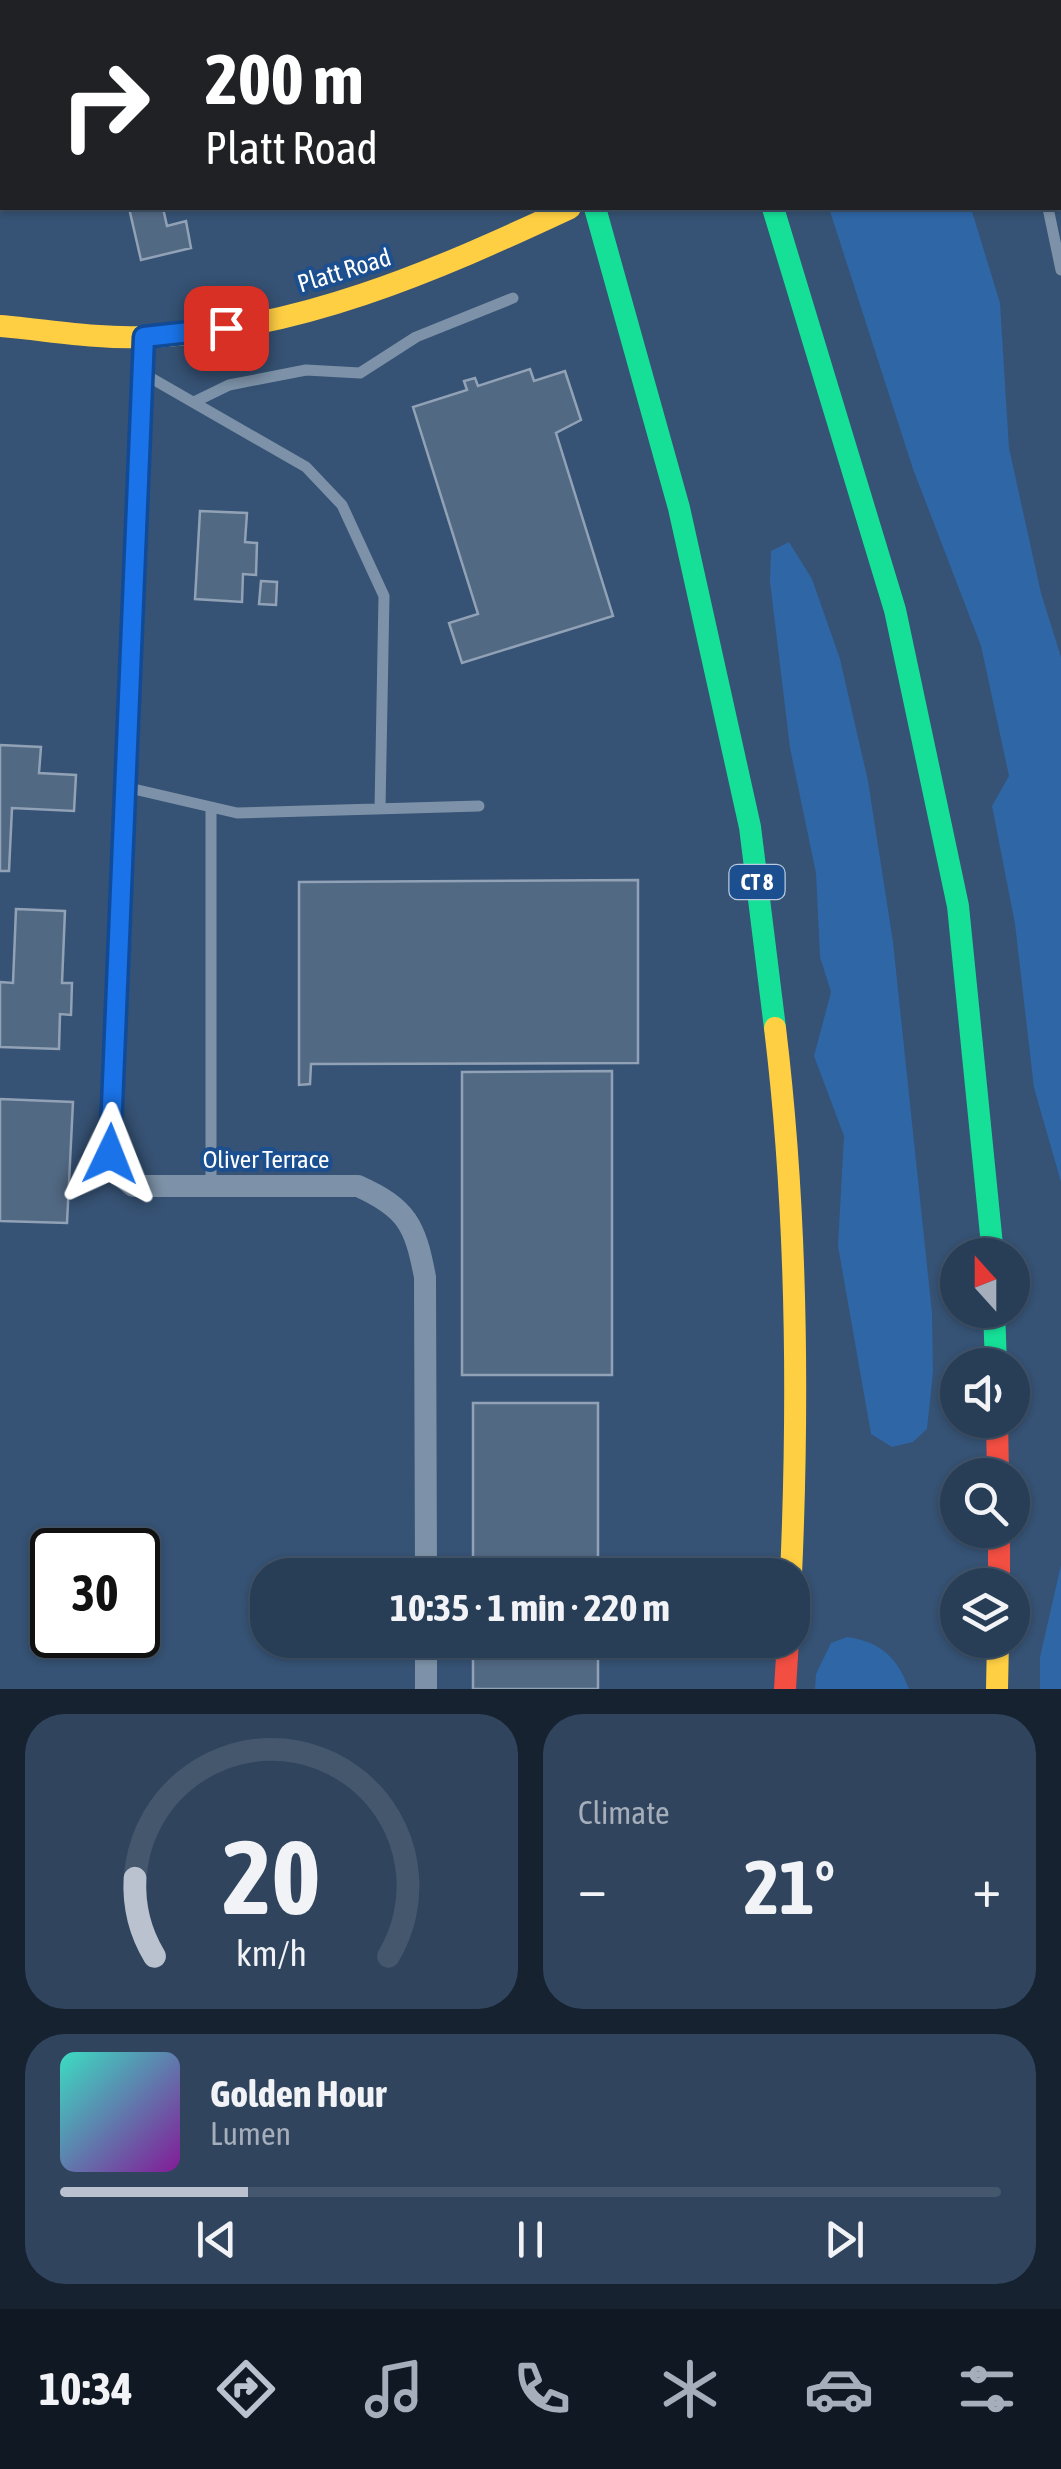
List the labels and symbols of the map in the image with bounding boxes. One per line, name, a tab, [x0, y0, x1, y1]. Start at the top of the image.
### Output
street label: Platt Road	[294, 243, 394, 297]
pin	[184, 286, 269, 371]
road number: CT 8	[730, 865, 784, 899]
position arrow	[58, 1102, 162, 1206]
street label: Oliver Terrace	[203, 1145, 329, 1173]
north arrow	[940, 1238, 1030, 1328]
speed limit sign: 30	[30, 1528, 160, 1658]

